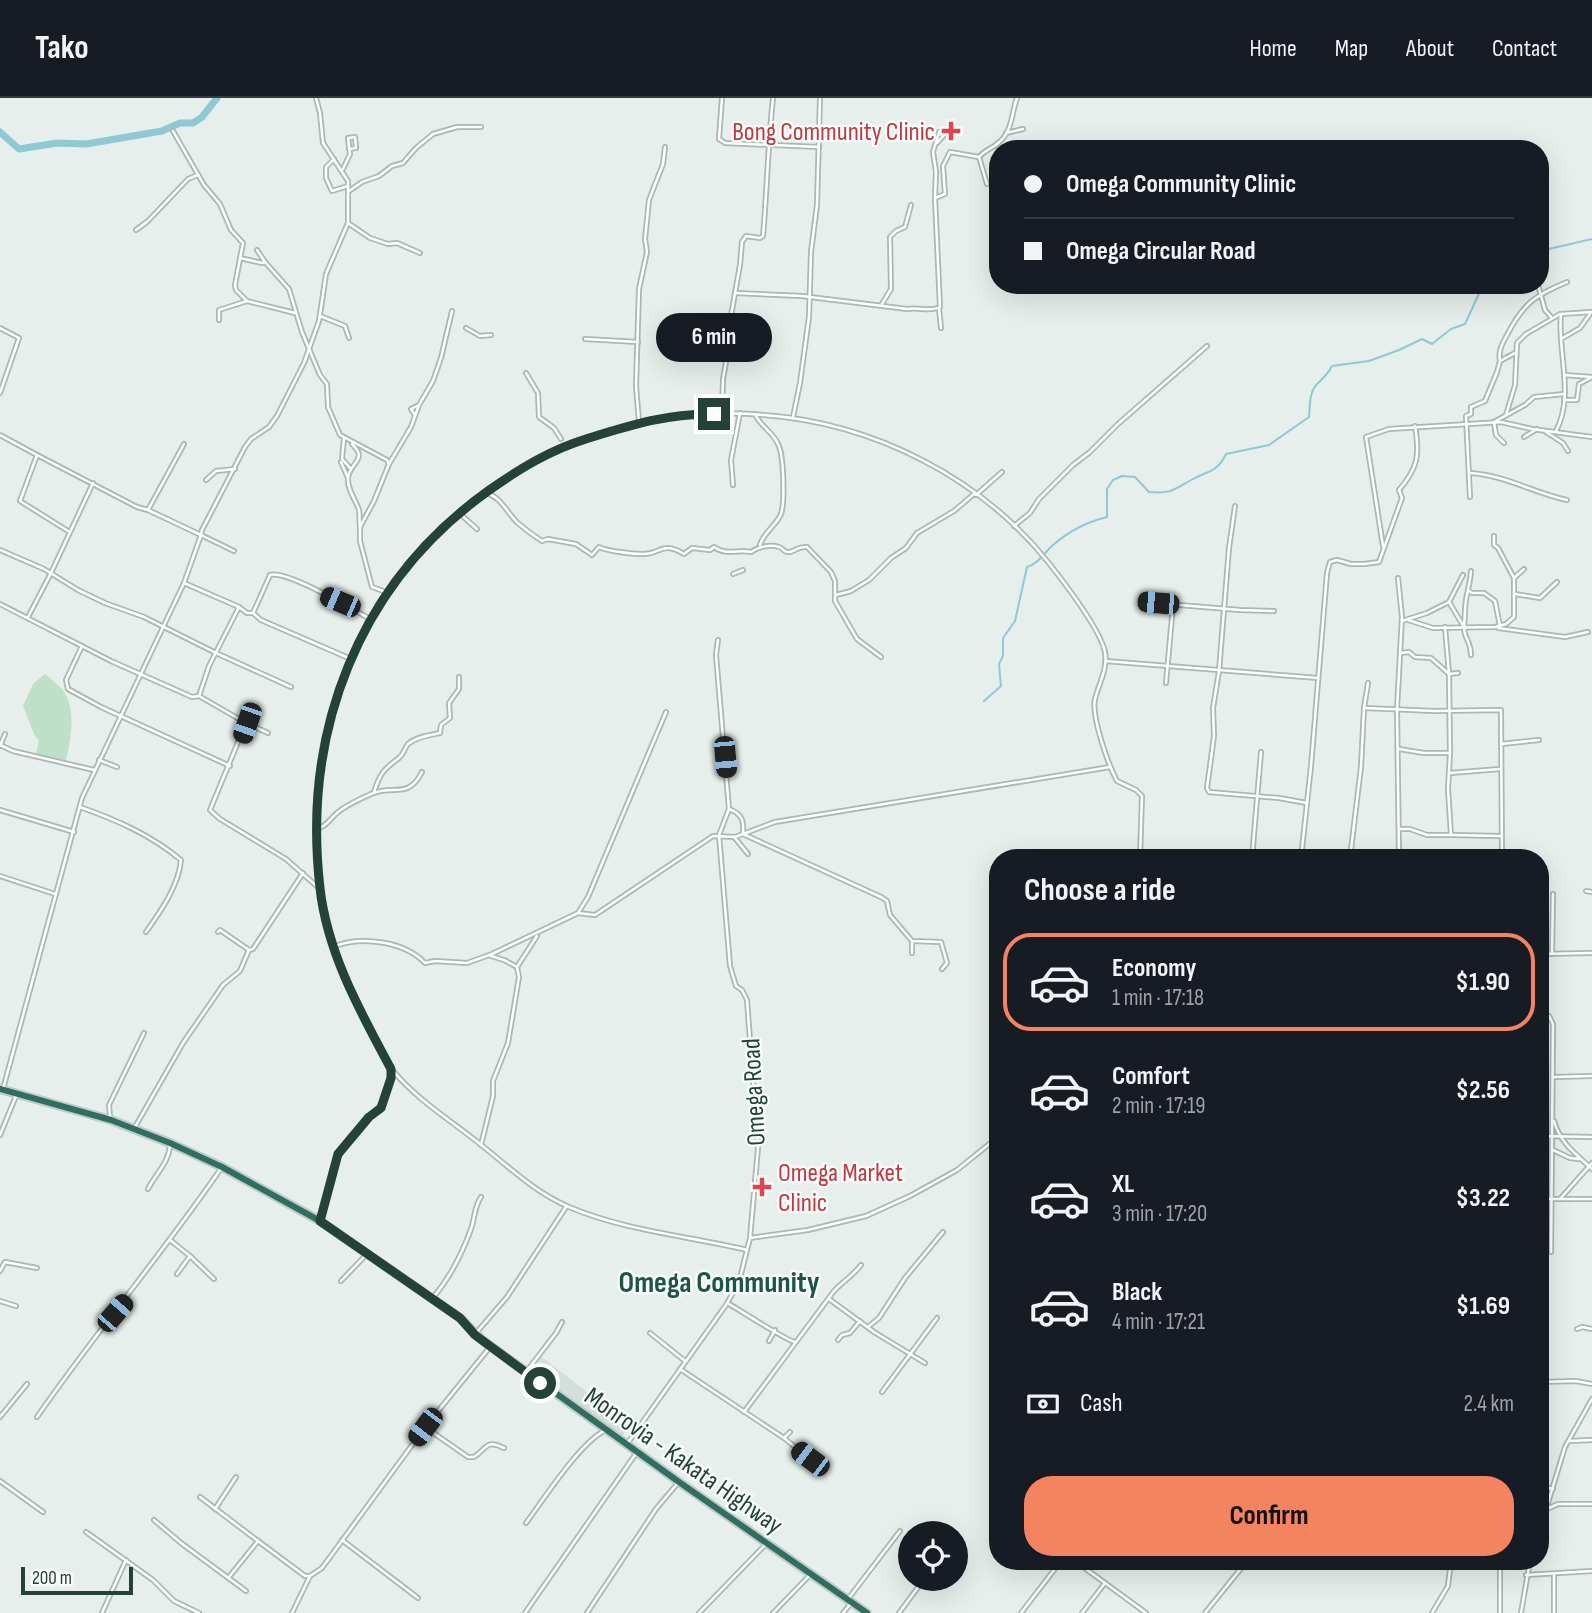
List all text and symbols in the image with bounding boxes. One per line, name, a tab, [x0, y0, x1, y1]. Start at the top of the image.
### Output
text: Tako	[35, 28, 89, 68]
text: Home	[1249, 34, 1297, 63]
text: Map	[1335, 34, 1368, 63]
text: About	[1406, 34, 1454, 63]
text: Contact	[1492, 34, 1557, 63]
place label: Bong Community Clinic	[732, 117, 935, 148]
marker: Bong Community Clinic	[941, 121, 961, 141]
text: Omega Community Clinic	[1066, 169, 1296, 200]
text: Omega Circular Road	[1066, 236, 1256, 267]
callout: 6 min	[656, 313, 772, 362]
text: 6 min	[692, 323, 736, 351]
route end	[698, 398, 730, 430]
car	[317, 584, 364, 620]
car	[1137, 591, 1180, 615]
car	[231, 700, 264, 746]
car	[713, 735, 738, 779]
text: Choose a ride	[1024, 871, 1176, 910]
icon: car	[1028, 951, 1091, 1014]
text: Economy	[1112, 953, 1196, 984]
text: $1.90	[1456, 967, 1510, 998]
text: 1 min · 17:18	[1112, 984, 1204, 1012]
street label: Omega Road	[736, 1037, 773, 1146]
icon: car	[1028, 1059, 1091, 1122]
text: Comfort	[1112, 1061, 1190, 1092]
text: $2.56	[1456, 1075, 1510, 1106]
text: 2 min · 17:19	[1112, 1092, 1206, 1120]
place label: Omega Market Clinic	[778, 1158, 903, 1219]
icon: car	[1028, 1167, 1091, 1230]
text: XL	[1112, 1169, 1134, 1200]
marker: Omega Market Clinic	[752, 1177, 772, 1197]
text: $3.22	[1456, 1183, 1510, 1214]
text: 3 min · 17:20	[1112, 1200, 1207, 1228]
district label: Omega Community	[619, 1265, 820, 1301]
icon: car	[1028, 1275, 1091, 1338]
text: Black	[1112, 1277, 1162, 1308]
car	[94, 1290, 137, 1336]
text: $1.69	[1456, 1291, 1510, 1322]
text: 4 min · 17:21	[1112, 1308, 1205, 1336]
route start	[524, 1367, 556, 1399]
street label: Monrovia - Kakata Highway	[578, 1381, 788, 1541]
icon: cash	[1024, 1385, 1062, 1423]
text: Cash	[1080, 1388, 1123, 1419]
text: 2.4 km	[1463, 1390, 1514, 1418]
car	[404, 1404, 447, 1450]
car	[787, 1438, 834, 1480]
button: Confirm	[1024, 1476, 1514, 1556]
map controls	[898, 1521, 968, 1591]
button: locate	[898, 1521, 968, 1591]
scale bar	[21, 1564, 133, 1596]
text: 200 m	[32, 1567, 72, 1590]

